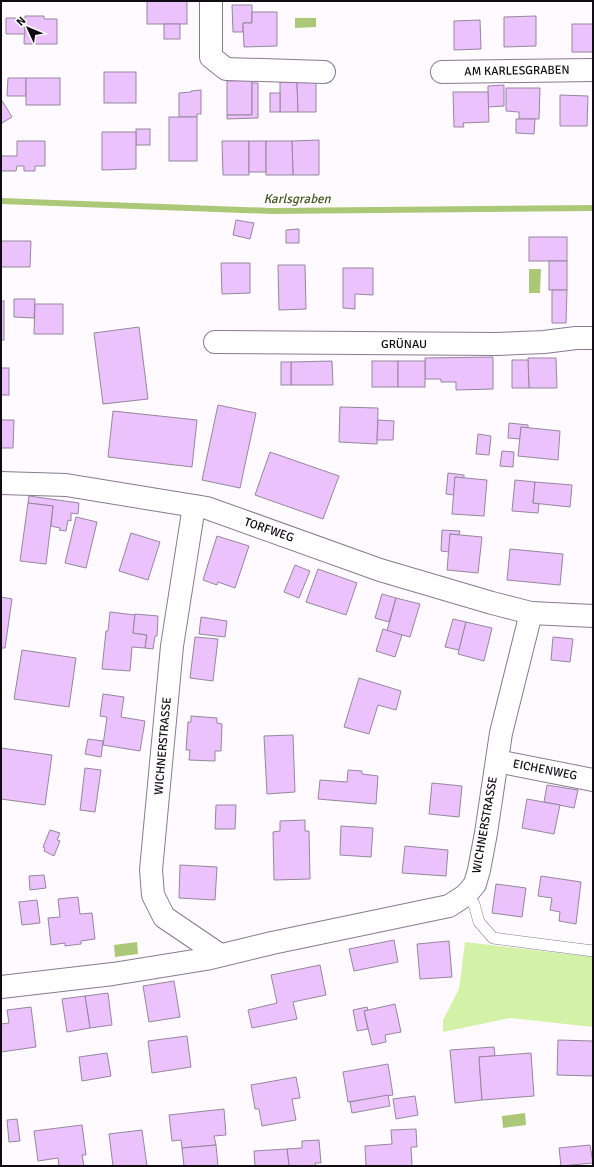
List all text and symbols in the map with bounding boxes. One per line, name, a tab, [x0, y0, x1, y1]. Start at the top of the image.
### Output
north arrow	[8, 8, 48, 48]
text: N	[14, 14, 29, 29]
street label: AM KARLESGRABEN	[464, 63, 570, 79]
water label: Karlsgraben	[263, 191, 332, 207]
street label: GRÜNAU	[381, 337, 427, 352]
street label: TORFWEG	[242, 515, 296, 545]
street label: WICHNERSTRASSE	[151, 696, 175, 796]
street label: EICHENWEG	[512, 756, 578, 784]
street label: WICHNERSTRASSE	[469, 775, 501, 875]

